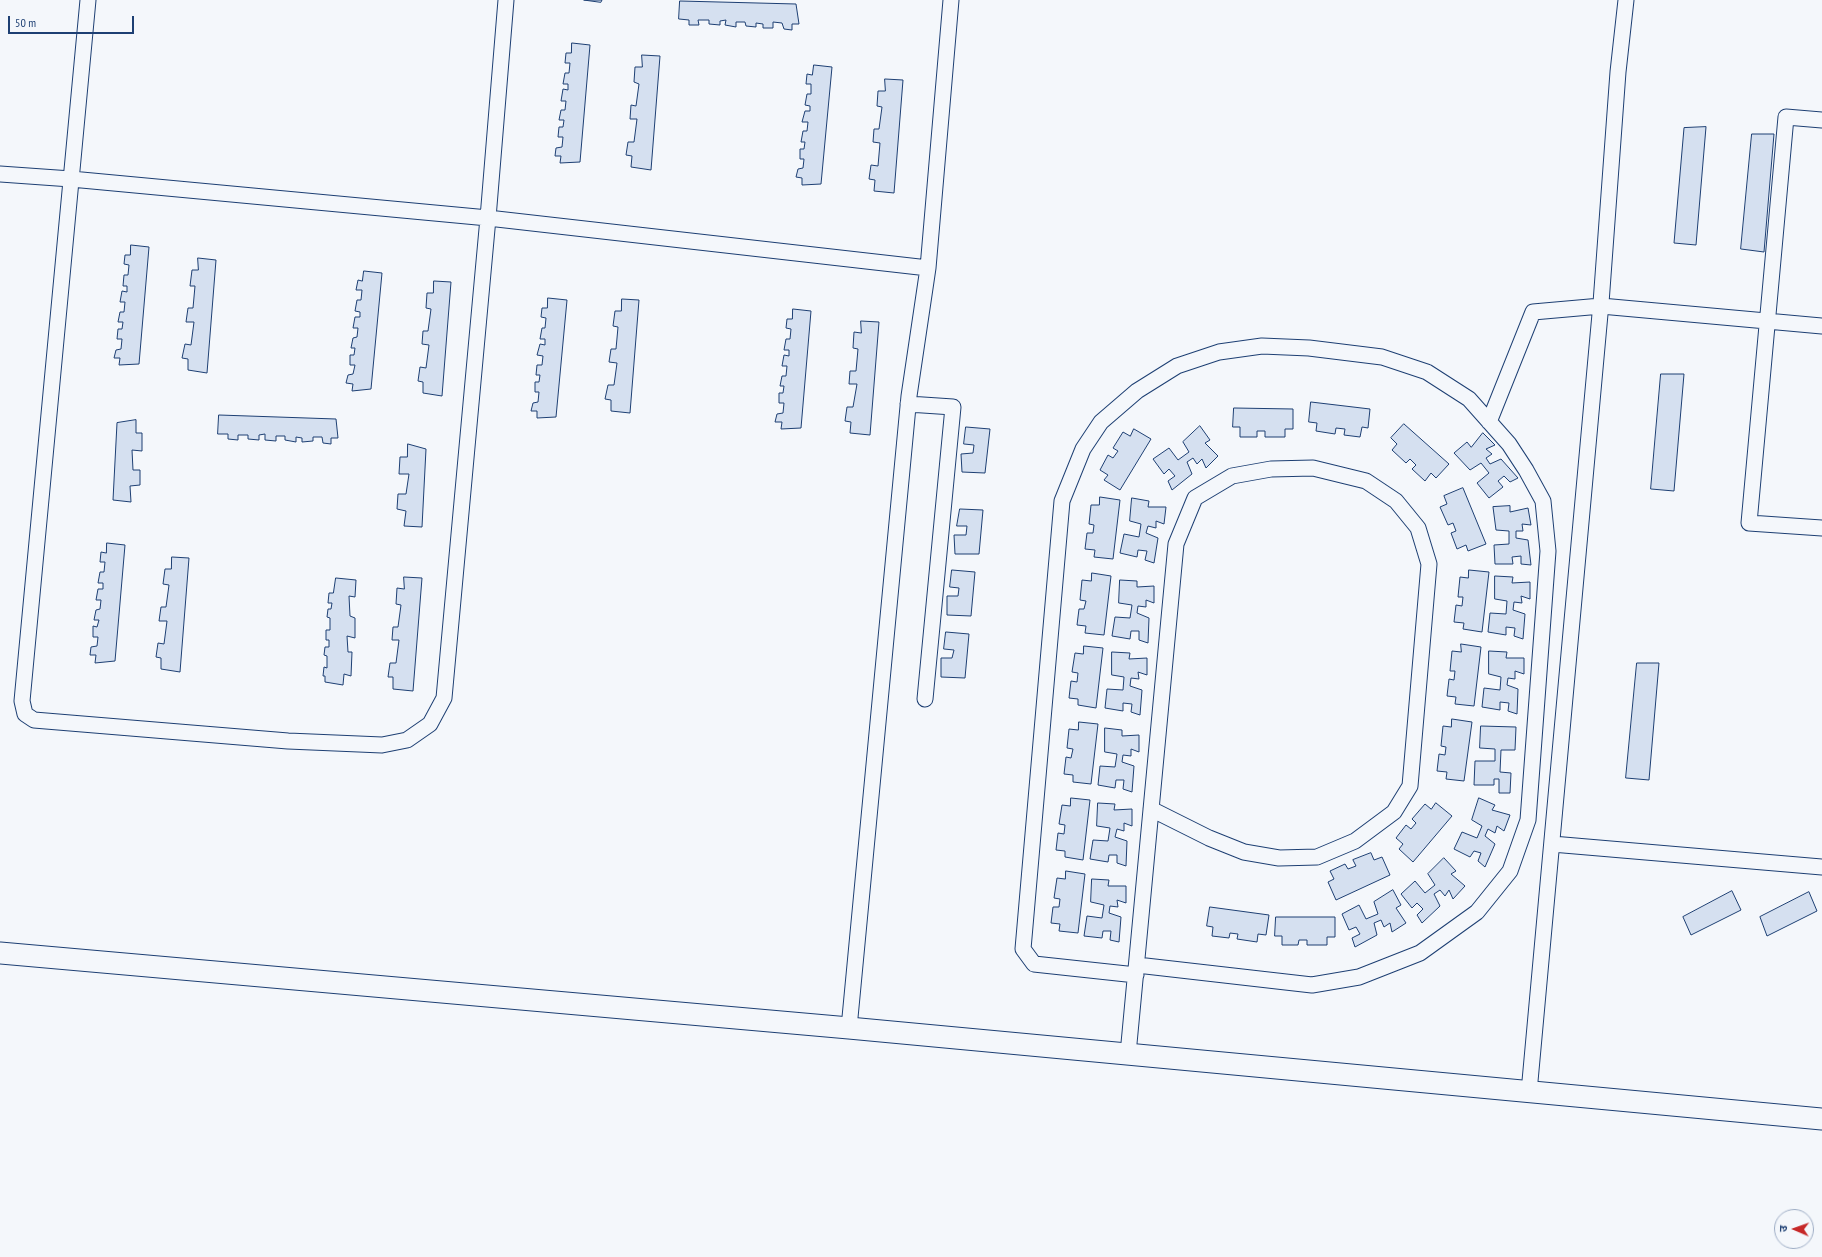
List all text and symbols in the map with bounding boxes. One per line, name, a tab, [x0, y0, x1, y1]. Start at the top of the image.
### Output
scale bar	[10, 8, 136, 34]
text: 50 m	[15, 15, 36, 30]
north arrow	[1774, 1209, 1814, 1249]
text: उ	[1776, 1225, 1790, 1232]

